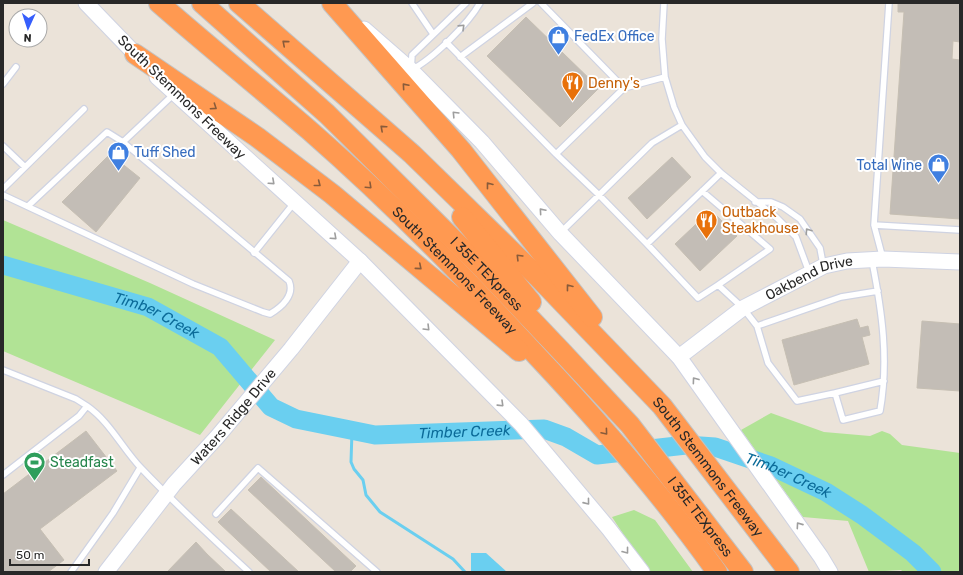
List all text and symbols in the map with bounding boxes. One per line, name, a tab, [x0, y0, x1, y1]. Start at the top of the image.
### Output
north arrow	[8, 8, 48, 48]
shop icon: FedEx Office	[546, 23, 572, 56]
one-way arrow	[457, 24, 465, 32]
place label: FedEx Office	[574, 28, 655, 45]
text: N	[23, 31, 32, 44]
street label: South Stemmons Freeway	[114, 32, 249, 163]
one-way arrow	[283, 40, 290, 47]
restaurant icon: Denny's	[560, 70, 586, 103]
place label: Denny's	[588, 75, 640, 92]
one-way arrow	[402, 83, 410, 91]
one-way arrow	[210, 102, 217, 110]
one-way arrow	[452, 111, 460, 119]
one-way arrow	[380, 126, 388, 133]
shop icon: Tuff Shed	[106, 139, 132, 172]
place label: Tuff Shed	[134, 144, 196, 161]
shop icon: Total Wine	[925, 152, 951, 185]
place label: Total Wine	[857, 157, 922, 174]
one-way arrow	[267, 177, 275, 184]
one-way arrow	[314, 179, 321, 186]
one-way arrow	[364, 181, 372, 189]
one-way arrow	[487, 183, 494, 190]
street label: South Stemmons Freeway	[388, 203, 521, 338]
place label: Outback Steakhouse	[722, 204, 799, 237]
restaurant icon: Outback Steakhouse	[693, 207, 719, 240]
one-way arrow	[539, 209, 546, 216]
one-way arrow	[806, 228, 813, 235]
one-way arrow	[329, 233, 336, 240]
street label: I 35E TEXpress	[447, 233, 526, 315]
street label: Oakbend Drive	[762, 253, 854, 304]
one-way arrow	[516, 254, 524, 262]
one-way arrow	[414, 262, 421, 269]
one-way arrow	[567, 285, 574, 292]
water label: Timber Creek	[112, 289, 202, 343]
one-way arrow	[422, 323, 430, 331]
street label: Waters Ridge Drive	[188, 365, 280, 469]
one-way arrow	[693, 377, 700, 384]
street label: South Stemmons Freeway	[649, 394, 767, 541]
one-way arrow	[496, 399, 504, 407]
water label: Timber Creek	[418, 421, 511, 442]
one-way arrow	[601, 427, 608, 435]
sports icon: Steadfast	[21, 449, 47, 482]
water label: Timber Creek	[743, 449, 835, 502]
place label: Steadfast	[50, 454, 114, 471]
street label: I 35E TEXpress	[664, 473, 736, 560]
one-way arrow	[583, 497, 590, 504]
one-way arrow	[796, 522, 804, 529]
scale bar	[10, 541, 89, 567]
one-way arrow	[621, 546, 628, 553]
text: 50 m	[16, 548, 44, 562]

